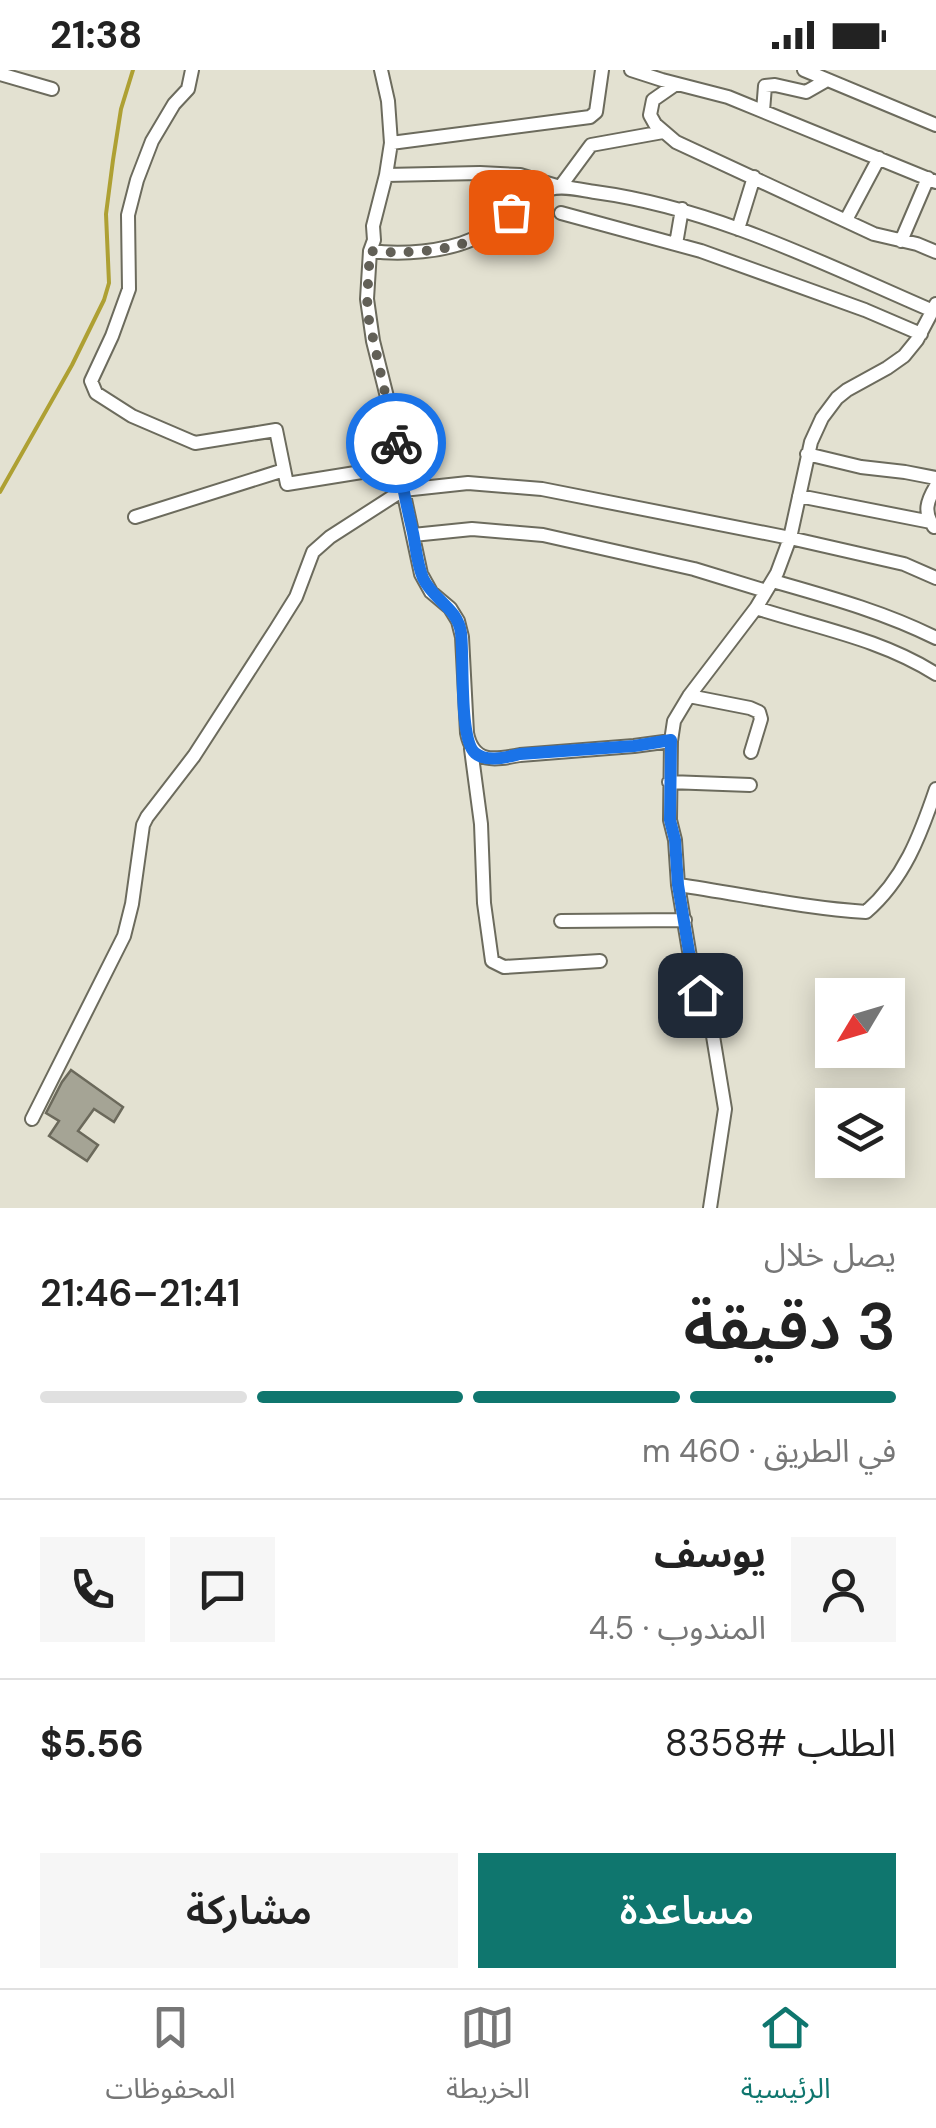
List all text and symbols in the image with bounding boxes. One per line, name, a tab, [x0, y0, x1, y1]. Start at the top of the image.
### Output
text: 21:38	[50, 10, 142, 60]
pin	[469, 170, 554, 255]
icon: bag	[484, 185, 539, 240]
courier	[346, 393, 446, 493]
icon: bike	[369, 416, 424, 471]
pin	[658, 953, 743, 1038]
icon: home	[673, 968, 728, 1023]
north arrow	[815, 978, 905, 1068]
map controls	[815, 978, 905, 1178]
button: layers	[815, 1088, 905, 1178]
text: يصل خلال	[764, 1234, 896, 1276]
text: 21:41–21:46	[40, 1268, 240, 1318]
text: 3 دقيقة	[684, 1285, 896, 1369]
text: في الطريق · 460 m	[642, 1430, 896, 1472]
text: يوسف	[654, 1529, 766, 1579]
button: phone	[40, 1537, 145, 1642]
button: chat	[170, 1537, 275, 1642]
button: person	[791, 1537, 896, 1642]
text: المندوب · 4.5	[589, 1607, 766, 1649]
text: الطلب #8358	[665, 1718, 896, 1768]
text: $5.56	[40, 1719, 144, 1769]
button: مشاركة	[40, 1853, 458, 1968]
button: مساعدة	[478, 1853, 896, 1968]
tab: المحفوظات	[105, 2000, 235, 2119]
tab: الخريطة	[446, 2000, 530, 2119]
tab: الرئيسية	[741, 2000, 831, 2119]

